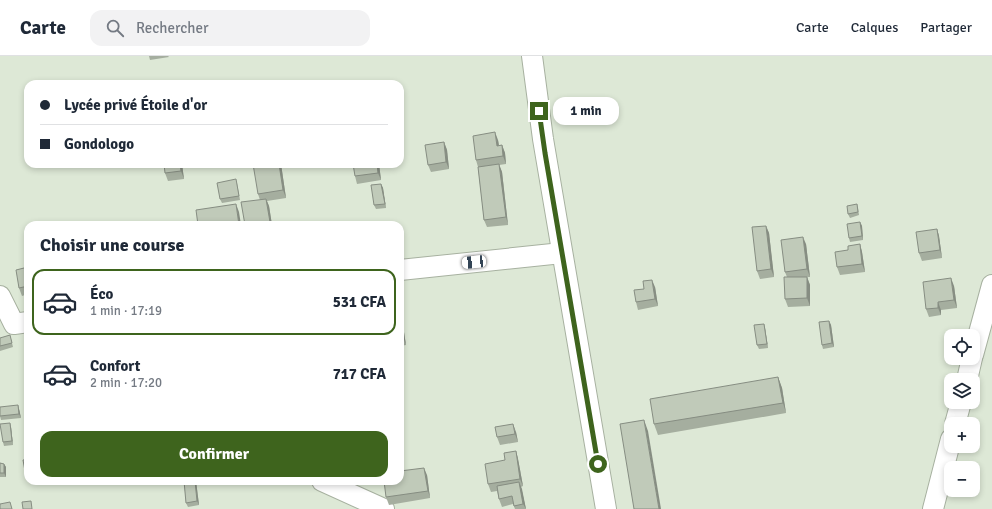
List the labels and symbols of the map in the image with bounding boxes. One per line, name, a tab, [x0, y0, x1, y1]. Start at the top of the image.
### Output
callout: 1 min	[553, 97, 619, 125]
route end	[530, 102, 548, 120]
car	[461, 255, 487, 269]
route start	[589, 455, 607, 473]

